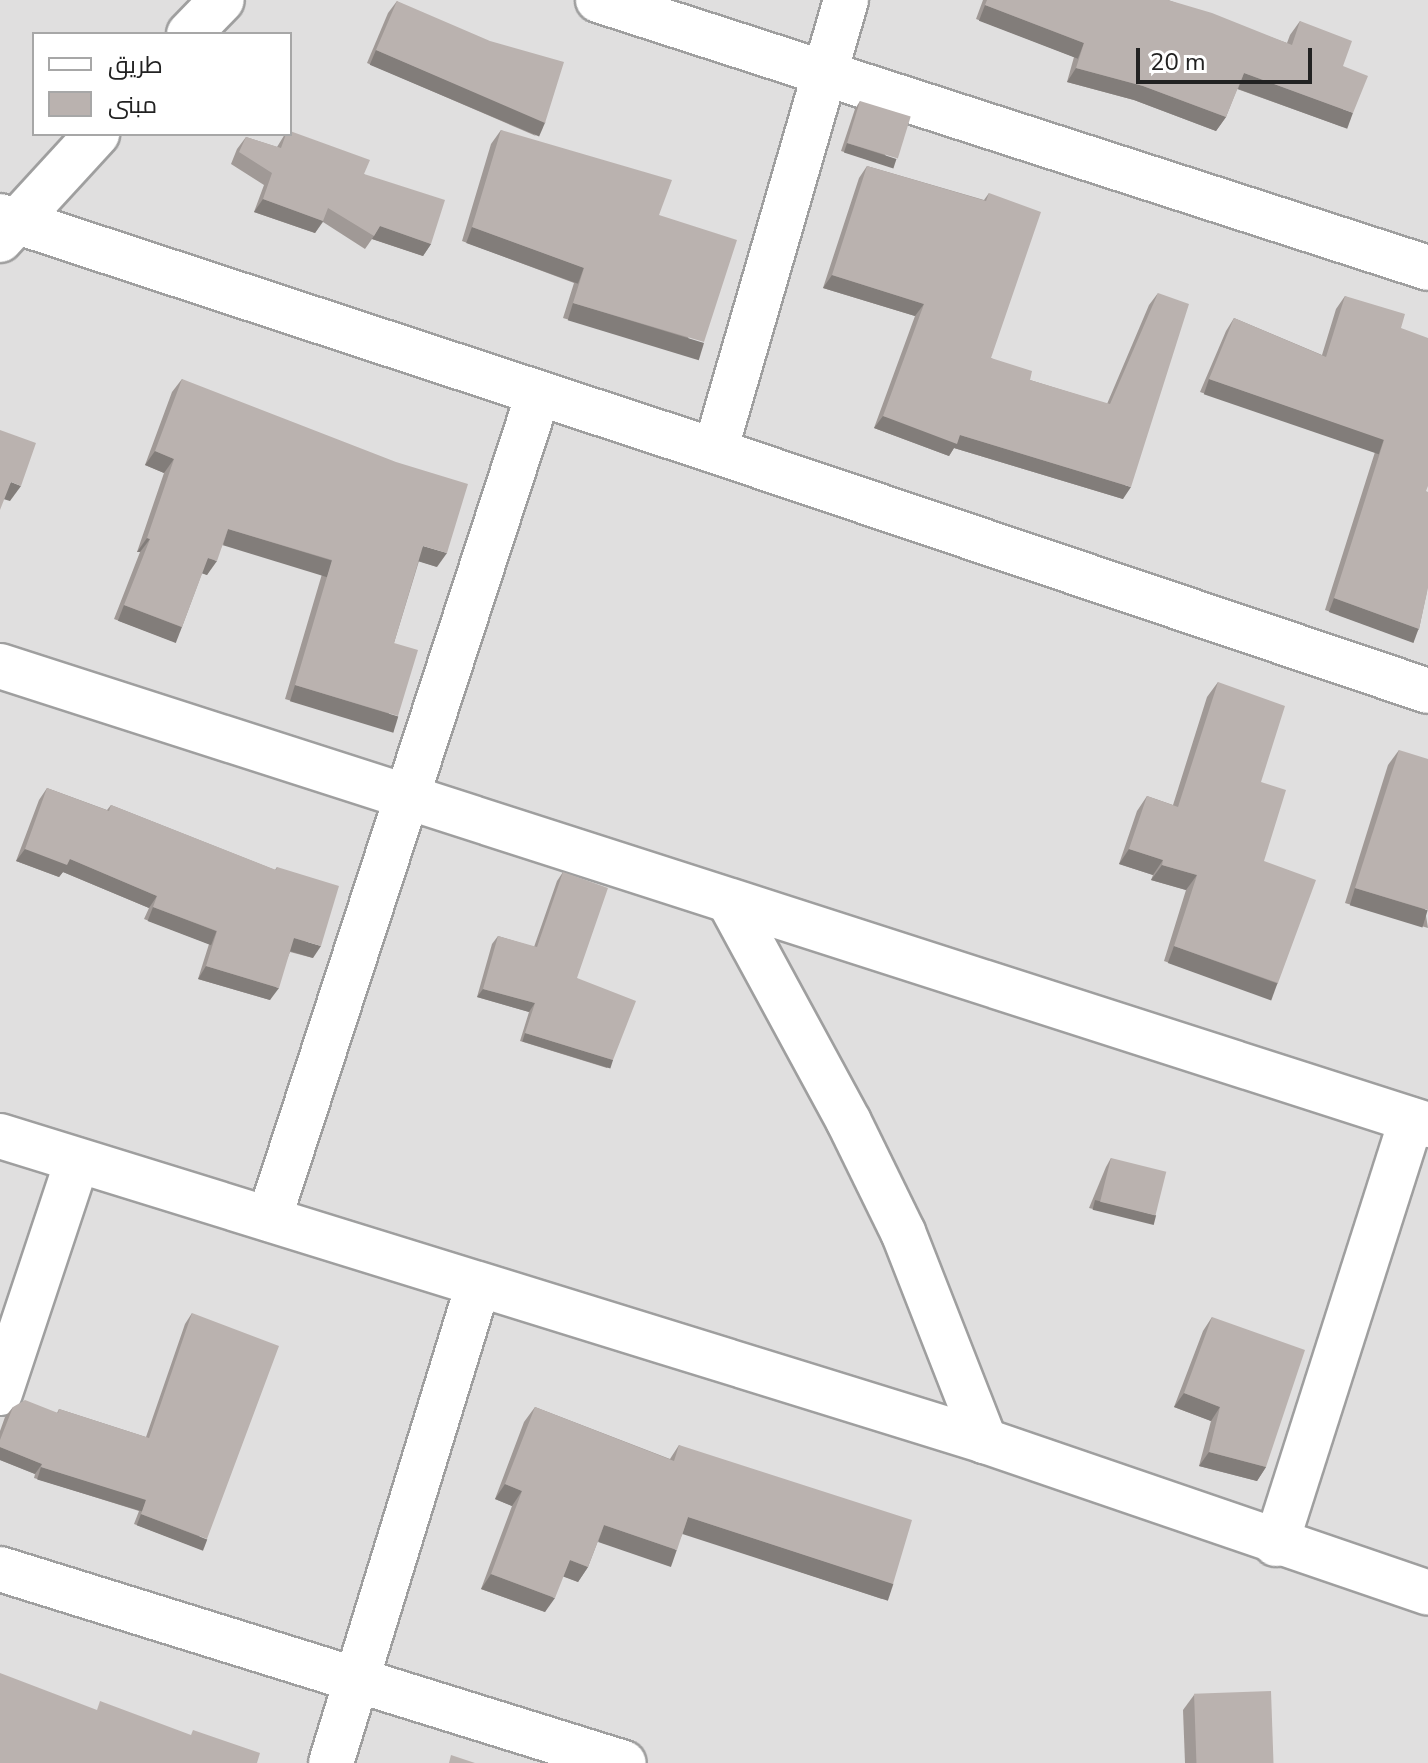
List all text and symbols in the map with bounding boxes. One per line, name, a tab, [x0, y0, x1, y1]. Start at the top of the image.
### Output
legend	[32, 32, 292, 136]
scale bar	[1140, 32, 1316, 82]
text: 20 m	[1150, 46, 1206, 78]
text: طريق	[108, 49, 163, 81]
text: مبنى	[108, 89, 157, 121]

